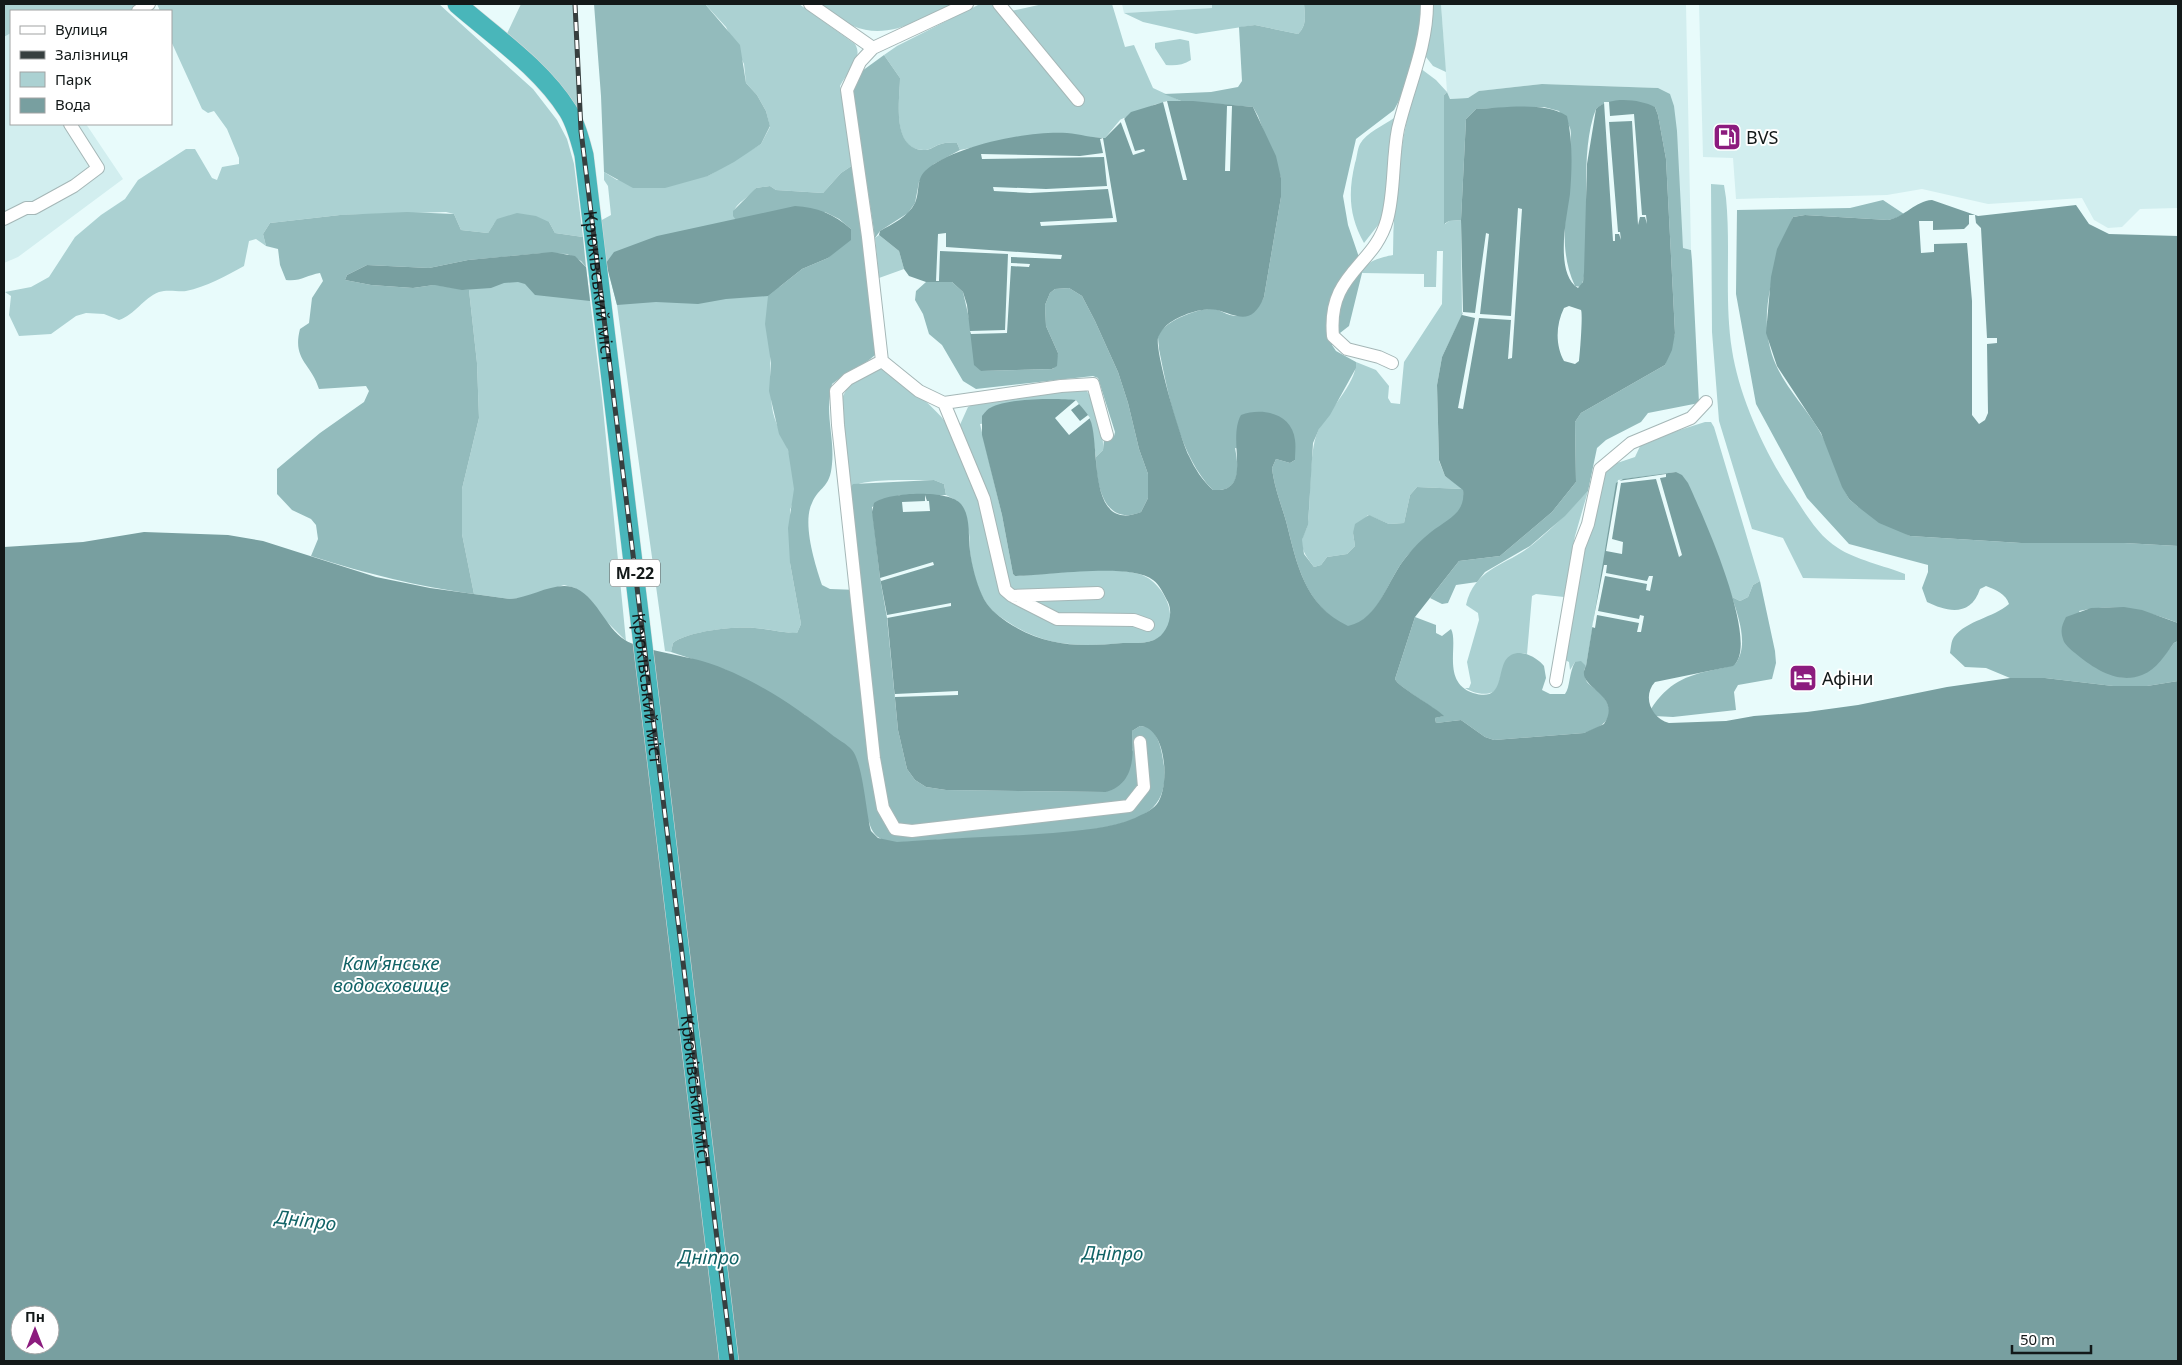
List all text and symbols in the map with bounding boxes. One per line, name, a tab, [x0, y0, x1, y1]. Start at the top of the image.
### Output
legend	[10, 10, 172, 125]
text: Вулиця	[55, 19, 108, 39]
text: Залізниця	[55, 44, 128, 64]
text: Парк	[55, 69, 91, 89]
text: Вода	[55, 94, 91, 114]
fuel station icon: BVS	[1712, 122, 1742, 152]
place label: BVS	[1746, 125, 1778, 149]
street label: Крюківський міст	[579, 209, 621, 364]
road number: М-22	[610, 560, 660, 586]
street label: Крюківський міст	[627, 611, 669, 766]
hotel icon: Афіни	[1788, 663, 1818, 693]
place label: Афіни	[1822, 666, 1873, 690]
water label: Кам'янське водосховище	[333, 950, 449, 998]
street label: Крюківський міст	[675, 1014, 718, 1168]
water label: Дніпро	[272, 1203, 338, 1237]
water label: Дніпро	[1080, 1239, 1144, 1267]
water label: Дніпро	[676, 1243, 740, 1271]
north arrow	[10, 1305, 60, 1355]
text: Пн	[25, 1307, 45, 1326]
scale bar	[2012, 1322, 2091, 1354]
text: 50 m	[2020, 1329, 2055, 1349]

